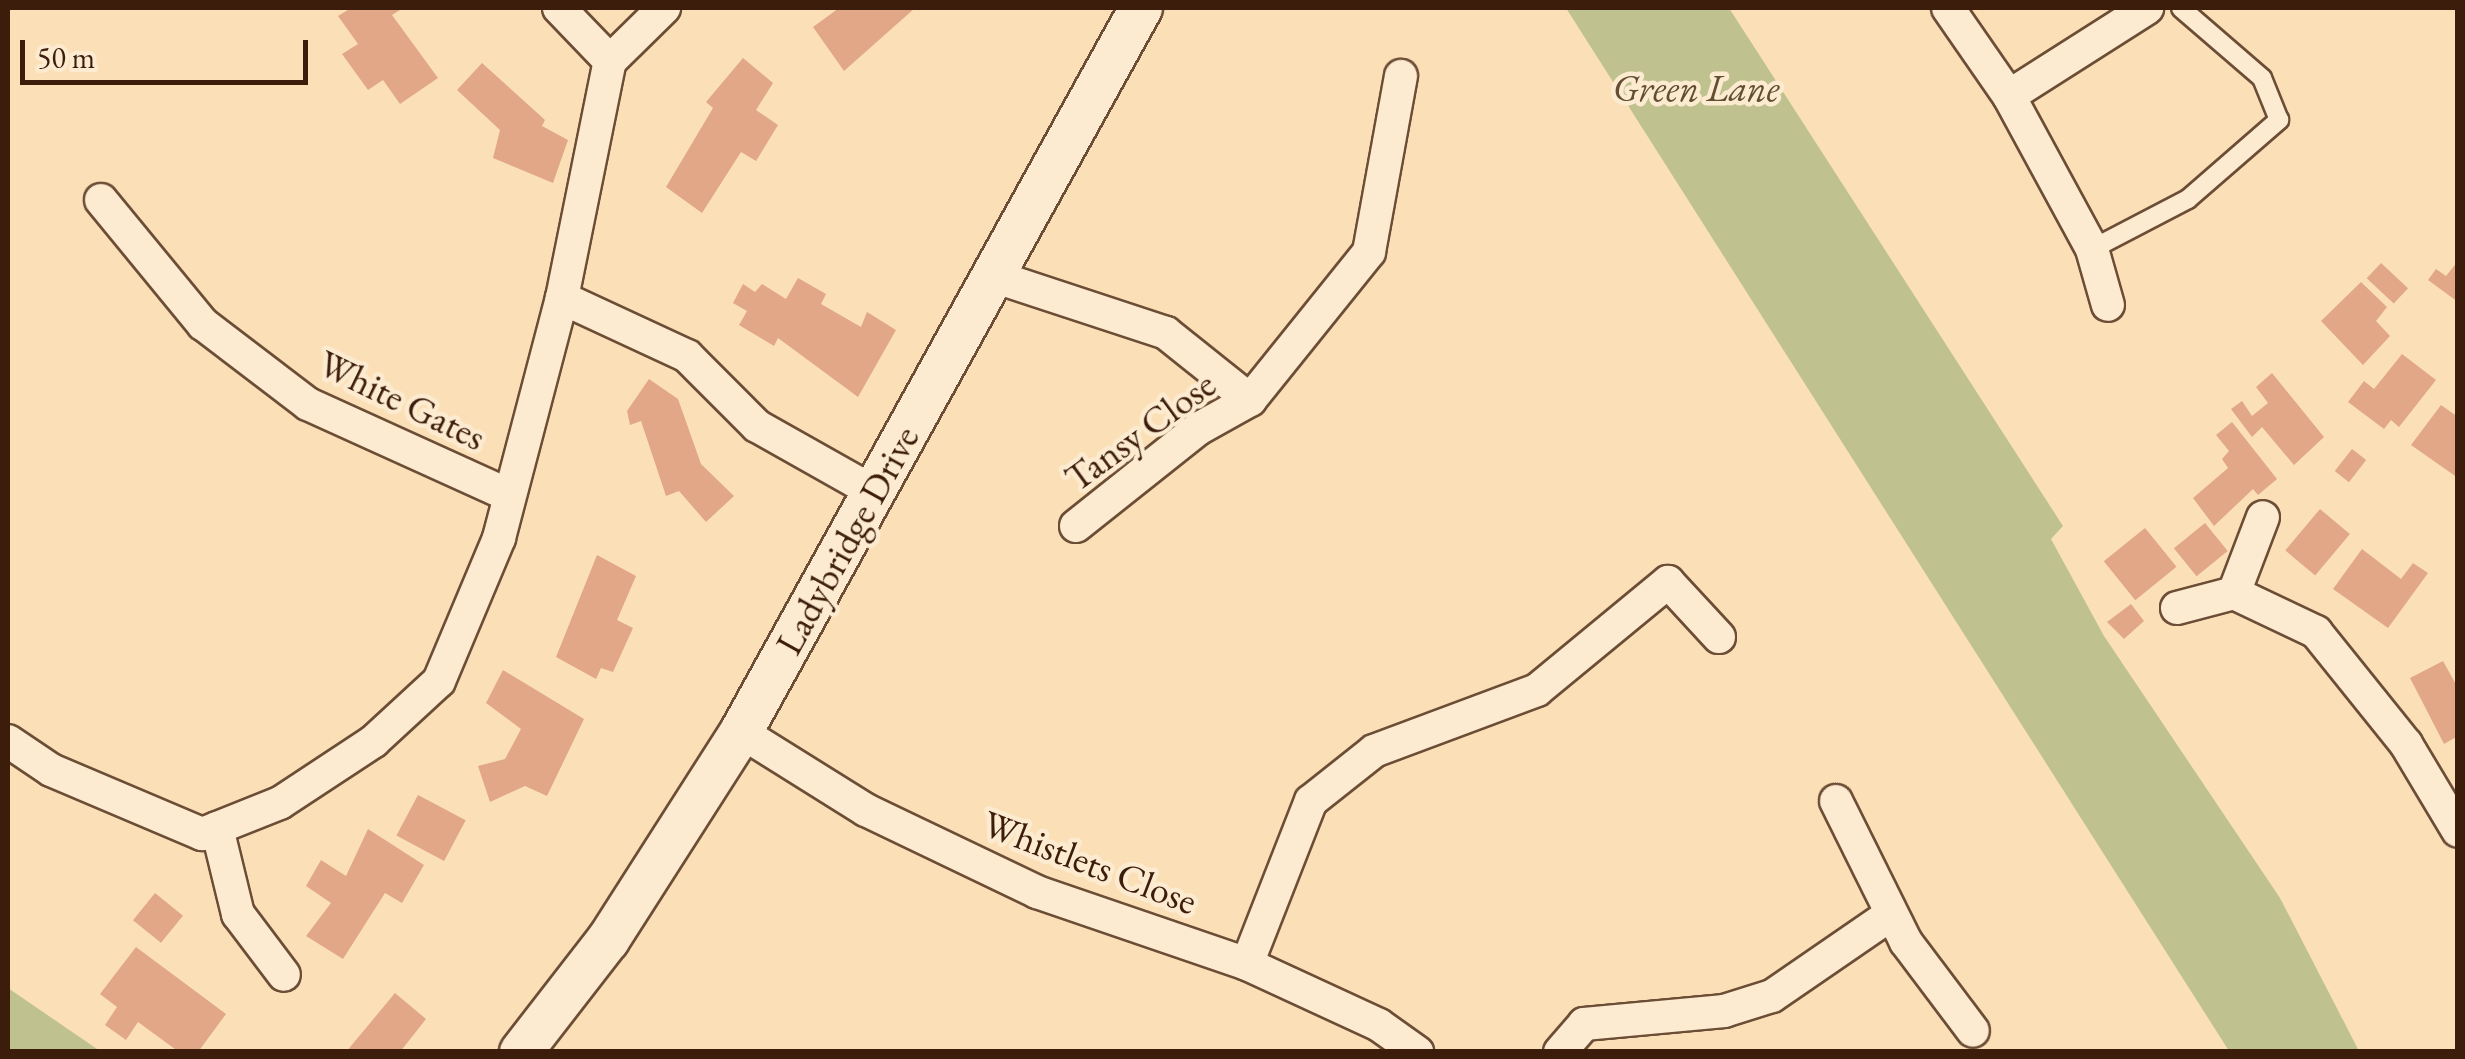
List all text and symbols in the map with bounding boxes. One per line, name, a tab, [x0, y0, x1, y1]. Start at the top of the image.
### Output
scale bar	[25, 20, 312, 82]
text: 50 m	[37, 38, 95, 77]
park label: Green Lane	[1612, 65, 1780, 111]
street label: White Gates	[311, 340, 493, 460]
street label: Tansy Close	[1056, 361, 1224, 501]
street label: Ladybridge Drive	[765, 418, 929, 662]
street label: Whistlets Close	[977, 800, 1203, 924]

